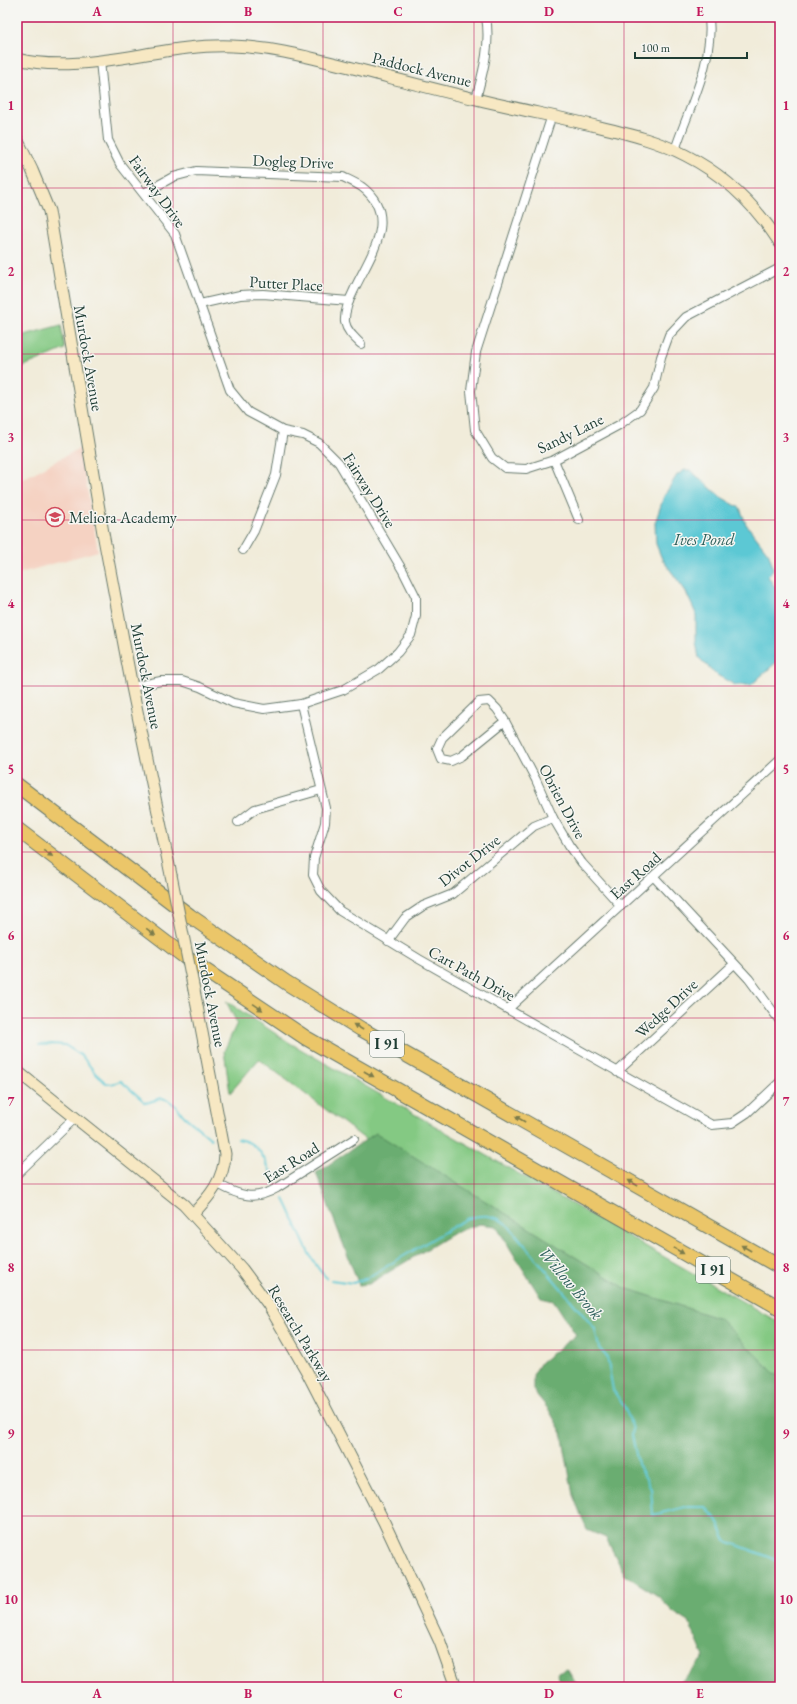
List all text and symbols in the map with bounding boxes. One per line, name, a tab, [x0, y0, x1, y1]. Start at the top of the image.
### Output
text: A	[91, 3, 102, 20]
text: B	[244, 3, 252, 20]
text: C	[393, 3, 403, 20]
text: D	[544, 3, 554, 20]
text: E	[696, 3, 704, 20]
scale bar	[635, 34, 747, 60]
text: 100 m	[641, 40, 671, 56]
street label: Paddock Avenue	[370, 47, 474, 92]
text: 1	[8, 97, 15, 114]
text: 1	[783, 97, 790, 114]
street label: Dogleg Drive	[252, 150, 334, 173]
street label: Fairway Drive	[124, 151, 191, 232]
text: 2	[8, 263, 15, 280]
text: 2	[783, 263, 790, 280]
street label: Putter Place	[249, 271, 323, 296]
street label: Murdock Avenue	[69, 303, 108, 413]
street label: Sandy Lane	[534, 408, 607, 458]
text: 3	[8, 429, 15, 446]
text: 3	[783, 429, 790, 446]
street label: Fairway Drive	[338, 449, 401, 532]
school or university icon: Meliora Academy	[44, 506, 66, 528]
place label: Meliora Academy	[69, 507, 178, 528]
water label: Ives Pond	[673, 528, 735, 550]
text: 4	[8, 595, 15, 612]
text: 4	[783, 595, 790, 612]
street label: Murdock Avenue	[126, 621, 167, 731]
street label: Obrien Drive	[534, 760, 591, 842]
text: 5	[8, 761, 14, 778]
text: 5	[783, 761, 789, 778]
street label: Divot Drive	[434, 830, 505, 891]
street label: East Road	[605, 846, 666, 904]
one-way arrow	[43, 849, 53, 857]
text: 6	[8, 927, 15, 944]
one-way arrow	[146, 927, 157, 936]
text: 6	[783, 927, 790, 944]
street label: Murdock Avenue	[190, 939, 231, 1049]
street label: Cart Path Drive	[425, 941, 519, 1006]
street label: Wedge Drive	[631, 974, 702, 1043]
one-way arrow	[252, 1003, 263, 1010]
one-way arrow	[352, 1024, 364, 1031]
road number: I 91	[370, 1031, 404, 1057]
one-way arrow	[363, 1071, 374, 1078]
text: 7	[8, 1093, 15, 1110]
text: 7	[783, 1093, 790, 1110]
one-way arrow	[514, 1116, 526, 1123]
street label: East Road	[259, 1137, 324, 1188]
one-way arrow	[627, 1180, 639, 1187]
water label: Willow Brook	[534, 1242, 608, 1324]
one-way arrow	[740, 1244, 752, 1251]
one-way arrow	[673, 1247, 685, 1254]
road number: I 91	[696, 1257, 730, 1283]
text: 8	[8, 1259, 15, 1276]
text: 8	[783, 1259, 790, 1276]
street label: Research Parkway	[263, 1281, 338, 1387]
text: 9	[8, 1425, 15, 1442]
text: 9	[783, 1425, 790, 1442]
text: 10	[4, 1591, 18, 1608]
text: 10	[779, 1591, 793, 1608]
text: A	[91, 1685, 102, 1702]
text: B	[244, 1685, 252, 1702]
text: C	[393, 1685, 403, 1702]
text: D	[544, 1685, 554, 1702]
text: E	[696, 1685, 704, 1702]

